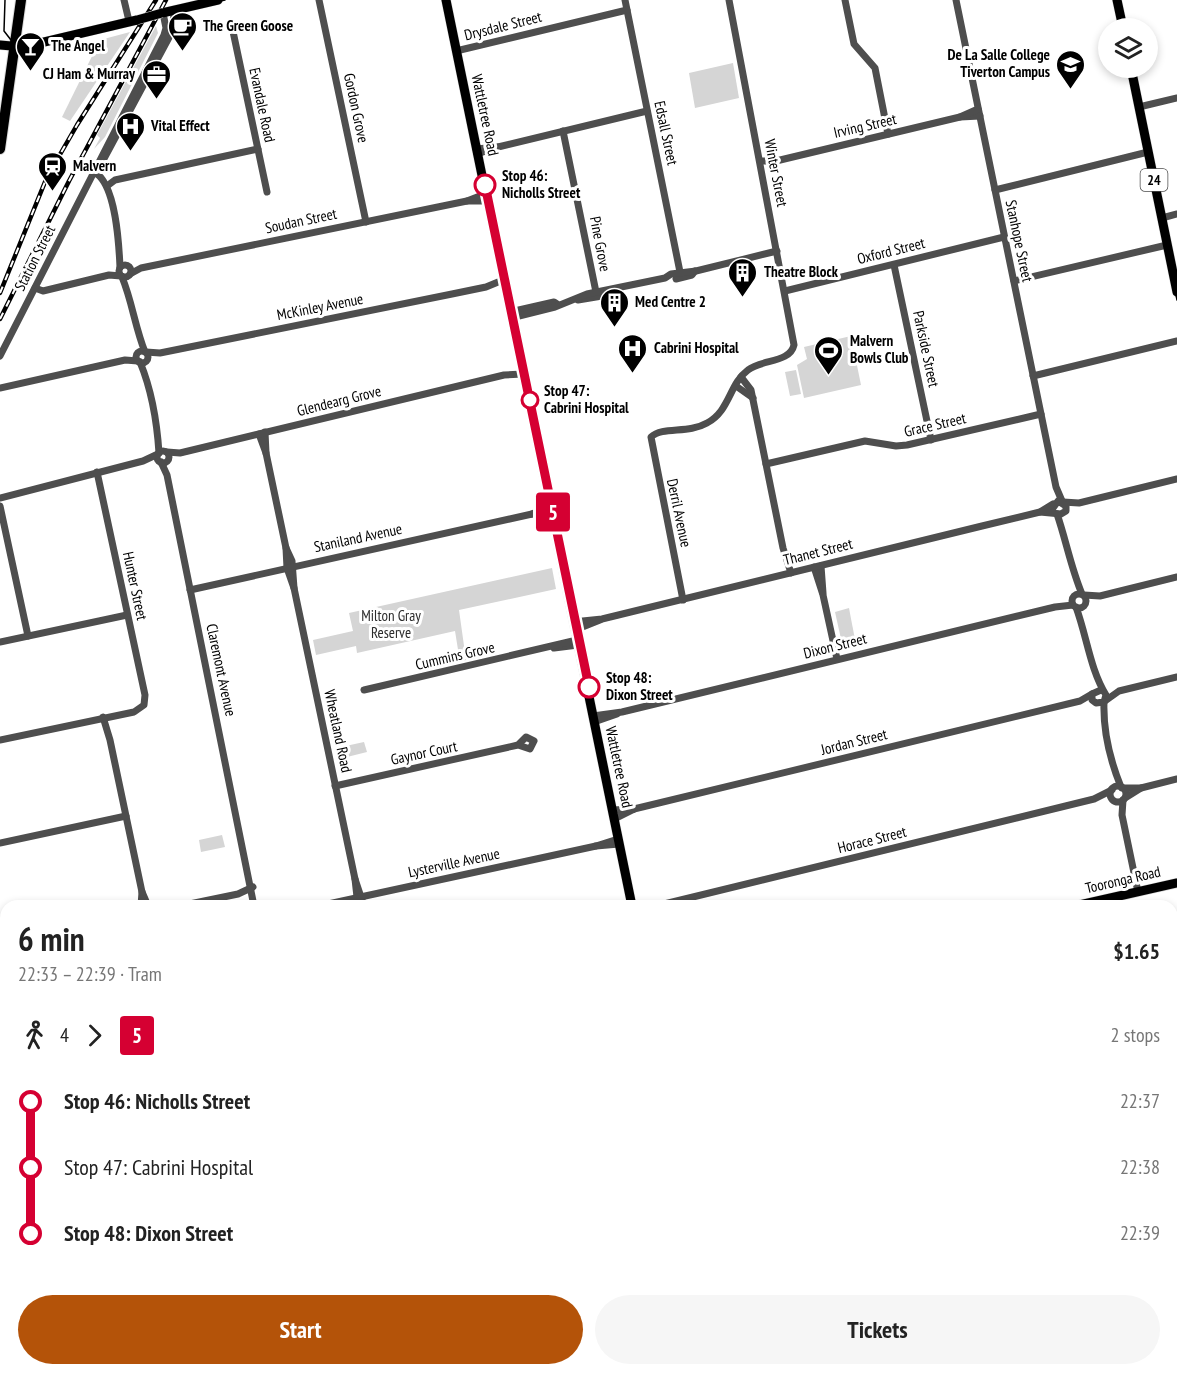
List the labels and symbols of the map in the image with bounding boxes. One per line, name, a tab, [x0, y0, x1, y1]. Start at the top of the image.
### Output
street label: Drysdale Street	[462, 7, 544, 44]
cafe icon: The Green Goose	[166, 10, 198, 52]
place label: The Green Goose	[203, 16, 293, 35]
bar icon: The Angel	[14, 30, 46, 72]
place label: The Angel	[51, 36, 105, 55]
place label: De La Salle College Tiverton Campus	[948, 45, 1050, 81]
school or university icon: De La Salle College Tiverton Campus	[1055, 48, 1087, 90]
office icon: CJ Ham & Murray	[140, 58, 172, 100]
place label: CJ Ham & Murray	[43, 64, 136, 83]
street label: Evandale Road	[245, 66, 280, 144]
street label: Gordon Grove	[340, 71, 373, 144]
street label: Wattletree Road	[468, 72, 503, 157]
street label: Edsall Street	[650, 99, 683, 167]
street label: Irving Street	[832, 109, 898, 142]
hospital icon: Vital Effect	[114, 110, 146, 152]
place label: Vital Effect	[150, 116, 210, 135]
street label: Winter Street	[761, 137, 792, 208]
station icon: Malvern	[36, 150, 68, 192]
place label: Malvern	[73, 156, 117, 175]
place label: Stop 46: Nicholls Street	[502, 166, 581, 202]
road number: 24	[1140, 169, 1168, 191]
marker: Stop 46: Nicholls Street	[474, 174, 496, 196]
street label: Stanhope Street	[1002, 198, 1037, 284]
street label: Soudan Street	[263, 204, 338, 237]
street label: Pine Grove	[586, 215, 615, 273]
street label: Station Street	[10, 222, 59, 294]
street label: Oxford Street	[855, 233, 927, 268]
building icon: Theatre Block	[727, 256, 759, 298]
place label: Theatre Block	[764, 262, 839, 281]
building icon: Med Centre 2	[598, 286, 630, 328]
street label: McKinley Avenue	[275, 289, 365, 324]
place label: Med Centre 2	[635, 292, 706, 311]
street label: Parkside Street	[909, 309, 944, 389]
place label: Malvern Bowls Club	[850, 331, 909, 367]
hospital icon: Cabrini Hospital	[617, 332, 649, 374]
sports icon: Malvern Bowls Club	[813, 334, 845, 376]
place label: Cabrini Hospital	[654, 338, 739, 357]
street label: Glendearg Grove	[295, 381, 383, 420]
place label: Stop 47: Cabrini Hospital	[544, 381, 629, 417]
marker: Stop 47: Cabrini Hospital	[521, 391, 539, 409]
street label: Grace Street	[902, 408, 968, 441]
street label: Derril Avenue	[663, 477, 696, 549]
line badge: 5	[534, 492, 572, 532]
street label: Staniland Avenue	[312, 519, 404, 556]
street label: Thanet Street	[781, 534, 854, 569]
street label: Hunter Street	[119, 550, 152, 622]
park label: Milton Gray Reserve	[361, 606, 421, 642]
street label: Claremont Avenue	[202, 622, 241, 718]
street label: Dixon Street	[801, 629, 868, 663]
street label: Cummins Grove	[413, 637, 496, 674]
place label: Stop 48: Dixon Street	[606, 668, 673, 704]
marker: Stop 48: Dixon Street	[578, 676, 600, 698]
street label: Wheatland Road	[320, 688, 357, 774]
street label: Wattletree Road	[602, 724, 637, 809]
street label: Jordan Street	[818, 724, 889, 759]
street label: Gaynor Court	[389, 736, 459, 769]
street label: Horace Street	[836, 822, 908, 857]
street label: Lysterville Avenue	[406, 844, 501, 881]
street label: Tooronga Road	[1083, 862, 1162, 897]

